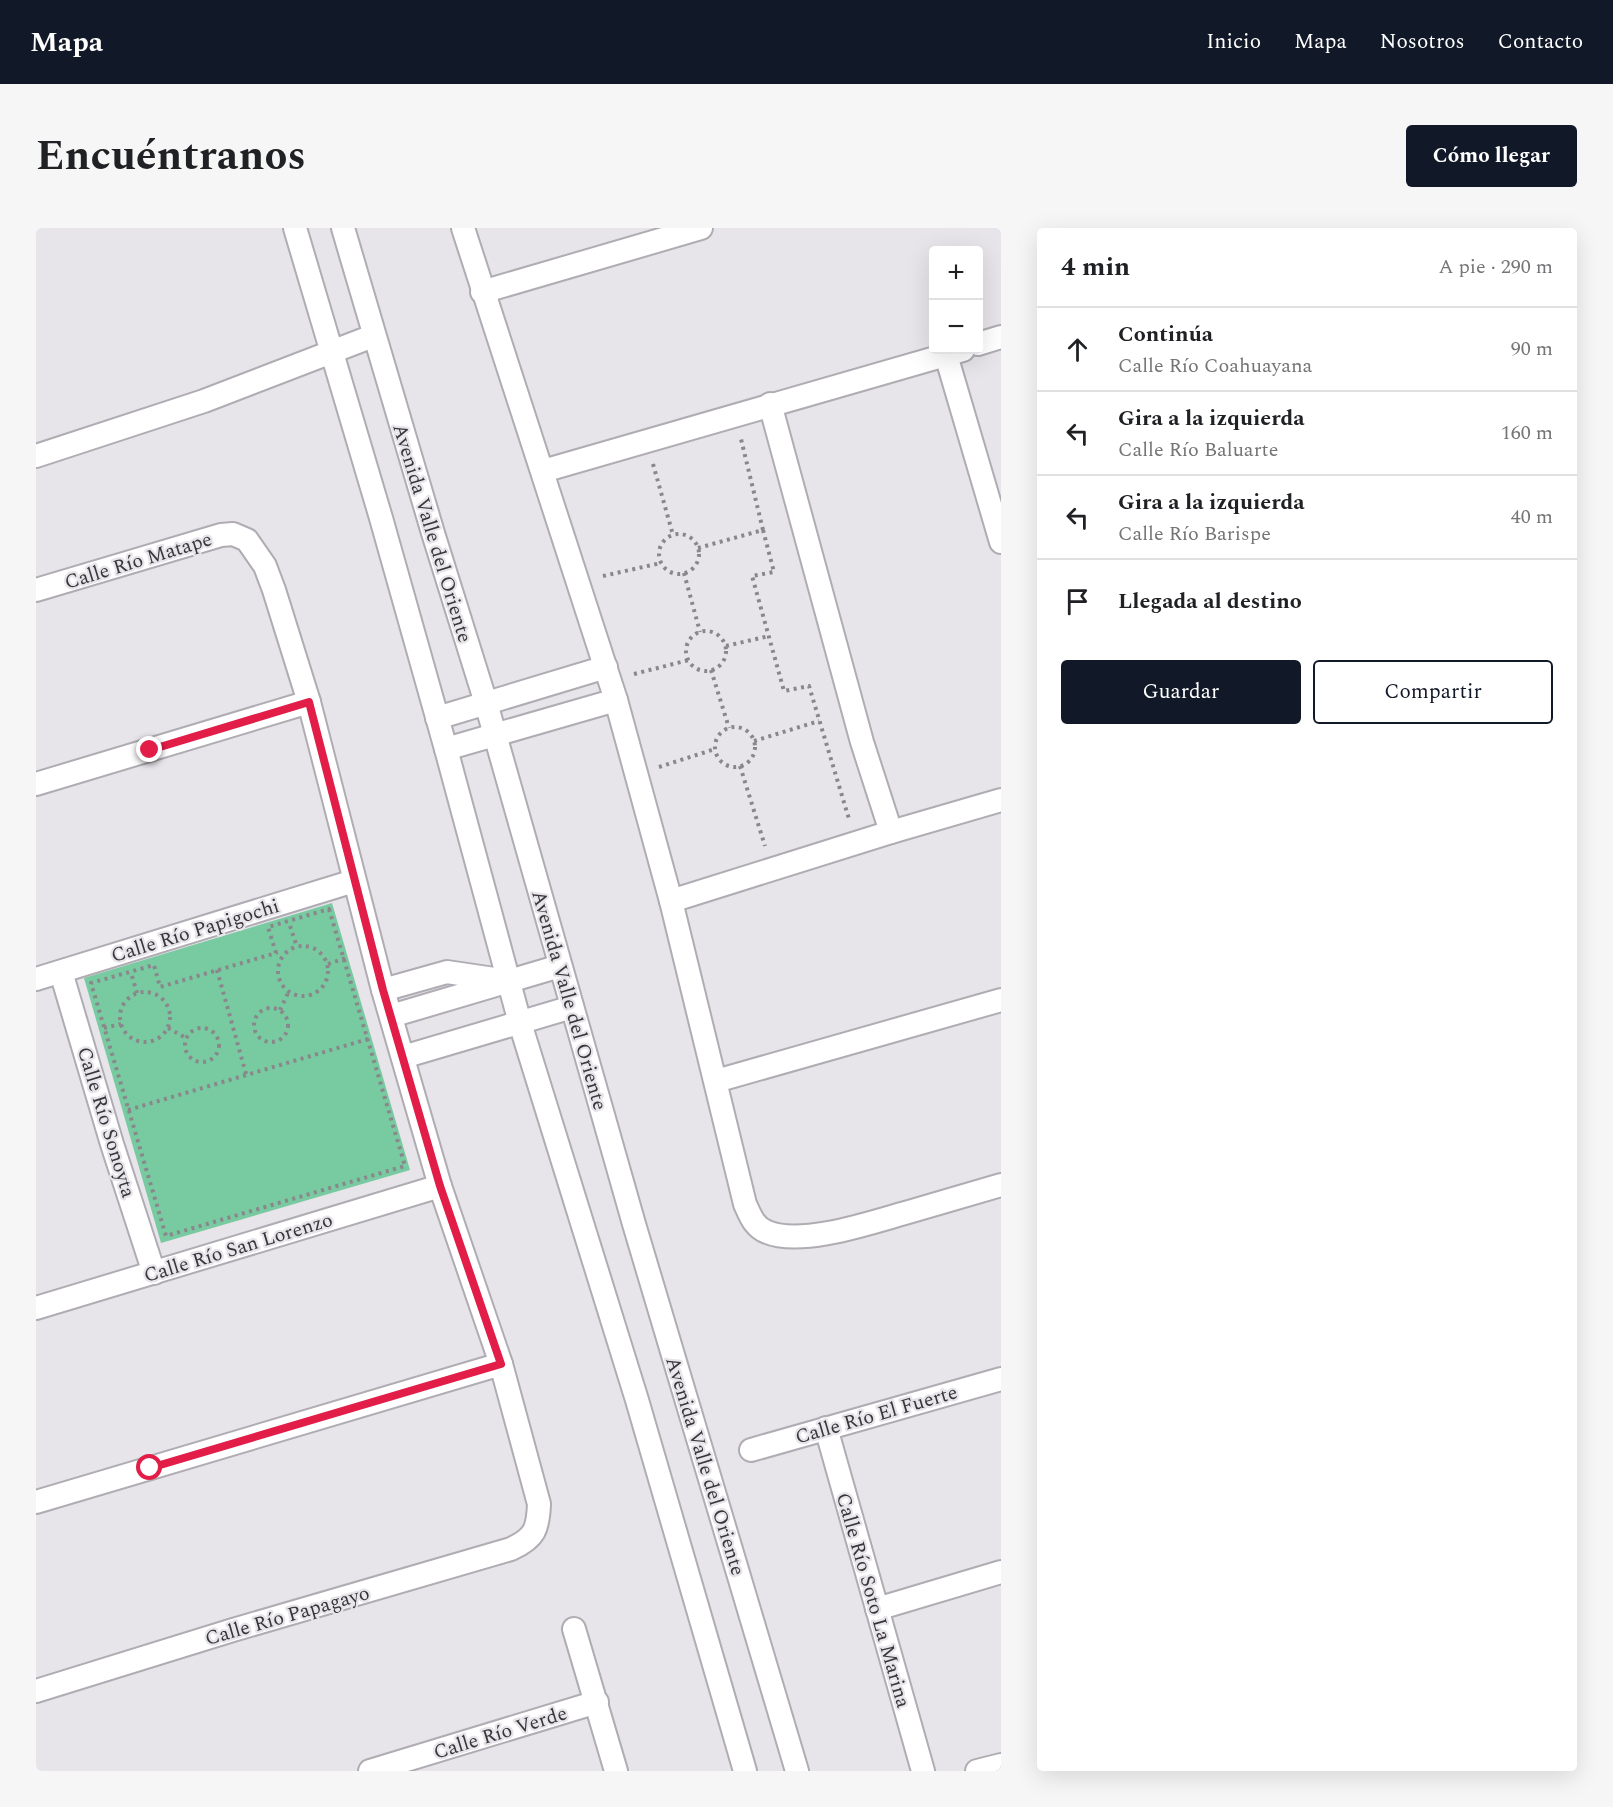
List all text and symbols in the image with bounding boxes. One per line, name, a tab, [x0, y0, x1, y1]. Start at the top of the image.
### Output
text: Mapa	[30, 21, 103, 64]
text: Inicio	[1206, 26, 1261, 58]
text: Mapa	[1294, 26, 1347, 58]
text: Nosotros	[1380, 26, 1465, 58]
text: Contacto	[1498, 26, 1583, 58]
text: Encuéntranos	[36, 125, 306, 188]
button: Cómo llegar	[1406, 125, 1577, 187]
map controls	[929, 246, 983, 354]
button: +	[929, 246, 983, 300]
text: 4 min	[1061, 247, 1130, 287]
text: A pie · 290 m	[1439, 252, 1553, 282]
button: −	[929, 300, 983, 354]
text: Continúa	[1118, 318, 1213, 351]
icon: ahead	[1061, 333, 1094, 366]
text: 90 m	[1511, 334, 1553, 364]
text: Calle Río Coahuayana	[1118, 351, 1312, 381]
text: Gira a la izquierda	[1118, 402, 1305, 435]
icon: left	[1061, 417, 1094, 450]
text: 160 m	[1501, 418, 1553, 448]
street label: Avenida Valle del Oriente	[384, 420, 480, 646]
text: Calle Río Baluarte	[1118, 435, 1278, 465]
text: Gira a la izquierda	[1118, 486, 1305, 519]
icon: left	[1061, 501, 1094, 534]
text: 40 m	[1511, 502, 1553, 532]
text: Calle Río Barispe	[1118, 519, 1271, 549]
street label: Calle Río Matape	[61, 524, 216, 598]
icon: arrive	[1061, 585, 1094, 618]
text: Llegada al destino	[1118, 585, 1302, 618]
button: Guardar	[1061, 660, 1301, 724]
button: Compartir	[1313, 660, 1553, 724]
route end	[136, 736, 162, 762]
street label: Avenida Valle del Oriente	[523, 887, 615, 1114]
street label: Calle Río Papigochi	[107, 891, 283, 971]
street label: Calle Río Sonoyta	[69, 1043, 143, 1202]
street label: Calle Río San Lorenzo	[140, 1205, 336, 1291]
street label: Avenida Valle del Oriente	[657, 1353, 753, 1579]
street label: Calle Río El Fuerte	[792, 1377, 961, 1452]
route start	[136, 1454, 162, 1480]
street label: Calle Río Soto La Marina	[828, 1489, 918, 1712]
street label: Calle Río Papagayo	[201, 1578, 373, 1654]
street label: Calle Río Verde	[430, 1698, 571, 1768]

